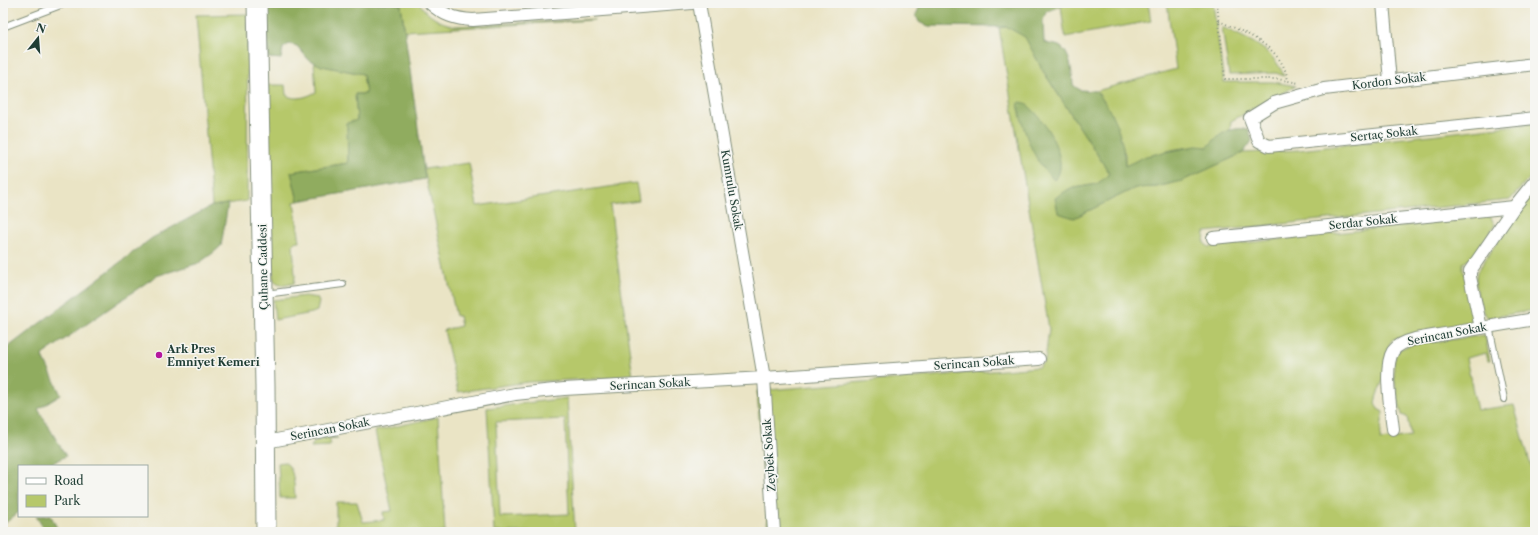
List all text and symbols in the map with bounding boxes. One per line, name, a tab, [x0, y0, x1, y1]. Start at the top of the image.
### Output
north arrow	[18, 18, 58, 58]
text: N	[34, 20, 48, 37]
street label: Kordon Sokak	[1351, 69, 1427, 92]
street label: Sertaç Sokak	[1350, 123, 1419, 144]
street label: Kumrulu Sokak	[718, 149, 746, 232]
street label: Serdar Sokak	[1328, 211, 1399, 233]
street label: Çuhane Caddesi	[255, 223, 271, 310]
street label: Serincan Sokak	[1406, 319, 1489, 349]
place label: Ark Pres Emniyet Kemeri	[166, 342, 260, 369]
marker: Ark Pres Emniyet Kemeri	[154, 350, 164, 360]
street label: Serincan Sokak	[933, 353, 1015, 373]
street label: Serincan Sokak	[609, 375, 691, 393]
street label: Serincan Sokak	[289, 414, 372, 444]
street label: Zeybek Sokak	[759, 417, 779, 492]
legend	[18, 465, 148, 517]
text: Road	[54, 473, 84, 488]
text: Park	[54, 493, 81, 508]

